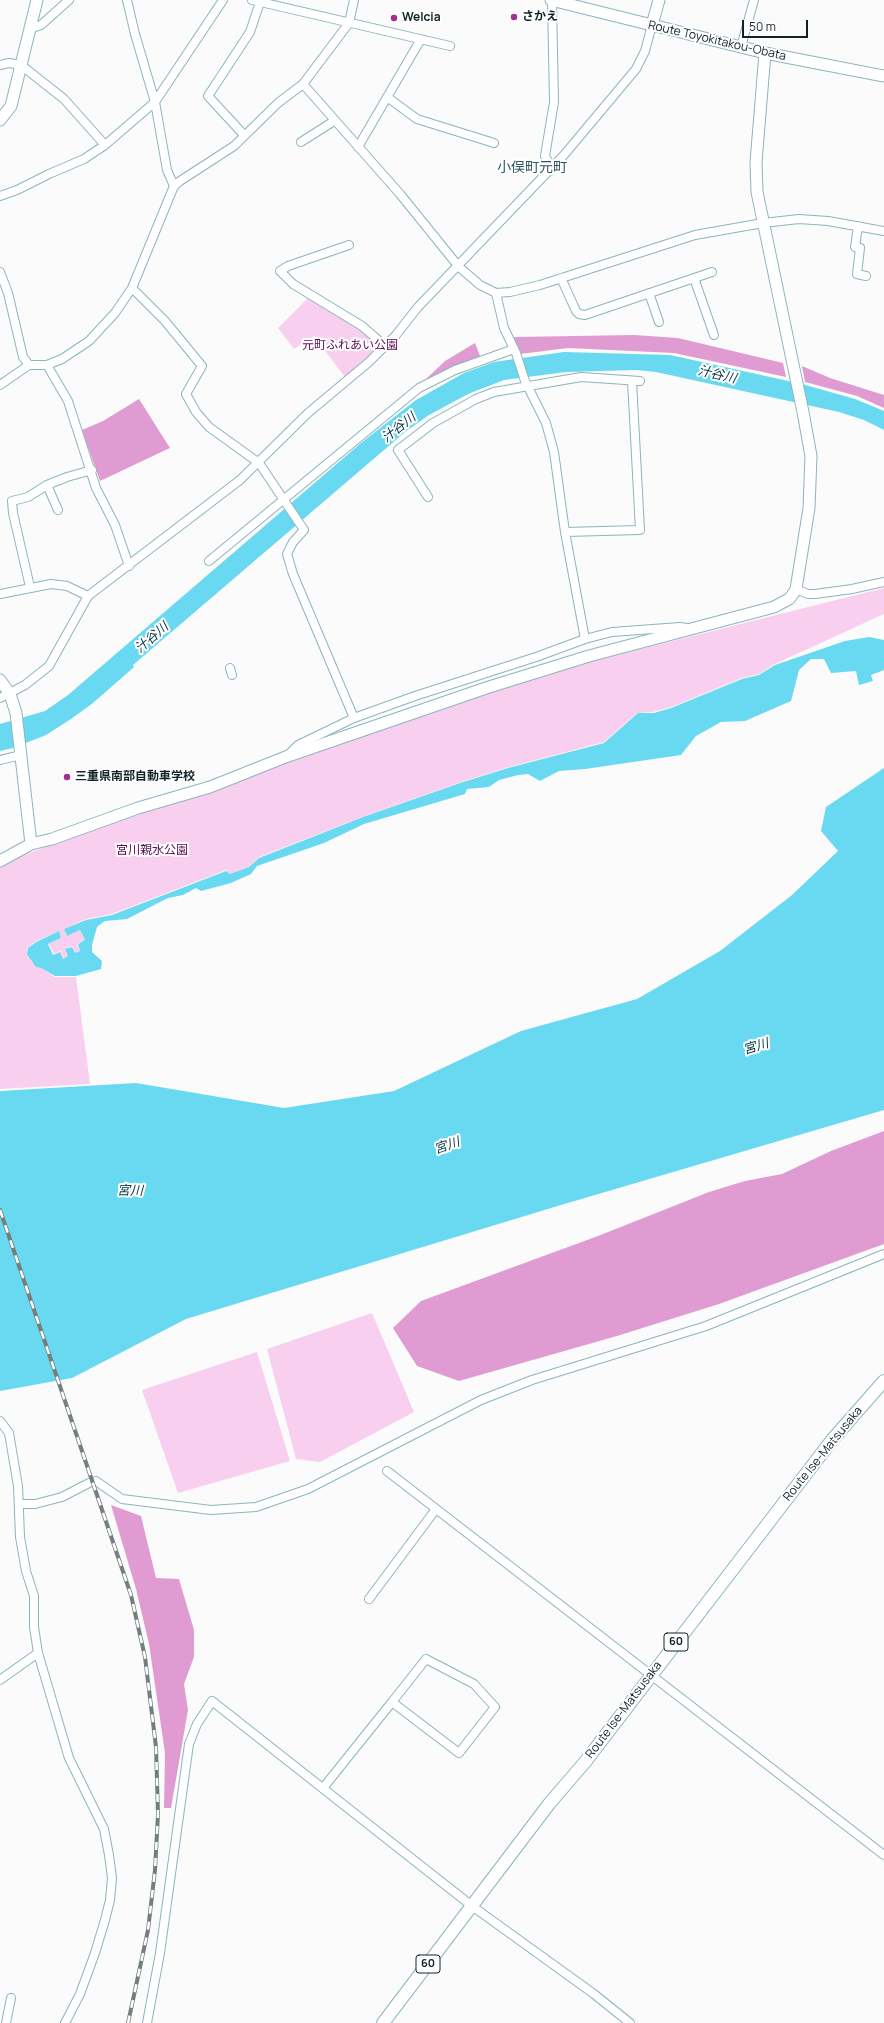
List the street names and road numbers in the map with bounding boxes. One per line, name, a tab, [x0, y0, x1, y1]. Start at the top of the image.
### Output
street label: Route Toyokitakou-Obata	[647, 18, 787, 64]
street label: Route Ise-Matsusaka	[780, 1404, 866, 1504]
road number: 60	[664, 1633, 688, 1651]
street label: Route Ise-Matsusaka	[583, 1659, 665, 1761]
road number: 60	[416, 1955, 440, 1973]

